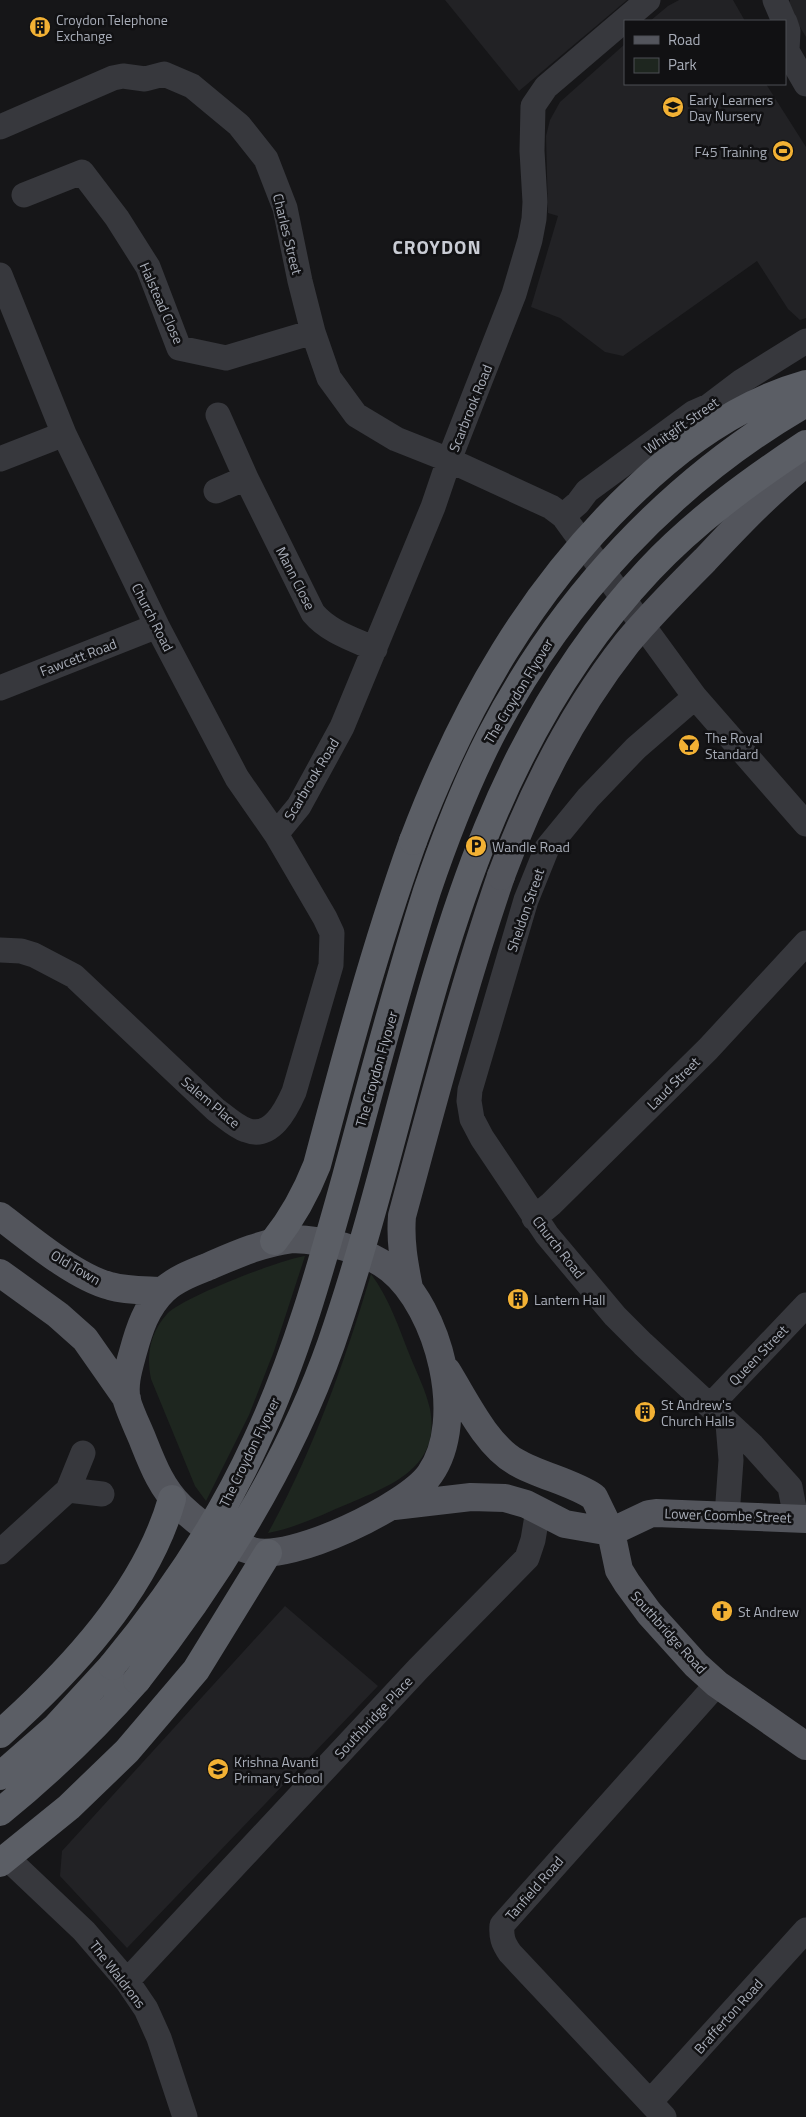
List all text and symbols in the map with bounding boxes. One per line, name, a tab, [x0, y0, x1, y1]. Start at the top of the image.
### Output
place label: Croydon Telephone Exchange	[56, 9, 168, 46]
building icon: Croydon Telephone Exchange	[28, 15, 52, 39]
legend	[624, 20, 786, 85]
text: Road	[668, 28, 700, 51]
text: Park	[668, 53, 697, 76]
place label: Early Learners Day Nursery	[689, 89, 773, 126]
school or university icon: Early Learners Day Nursery	[661, 95, 685, 119]
sports icon: F45 Training	[771, 139, 795, 163]
place label: F45 Training	[694, 141, 767, 162]
street label: Charles Street	[268, 191, 308, 277]
district label: CROYDON	[392, 232, 482, 261]
street label: Halstead Close	[135, 259, 189, 347]
street label: Scarbrook Road	[443, 361, 497, 455]
street label: Whitgift Street	[639, 391, 723, 459]
street label: Mann Close	[271, 543, 321, 613]
street label: Church Road	[127, 579, 179, 655]
street label: Fawcett Road	[37, 633, 119, 681]
street label: The Croydon Flyover	[478, 634, 558, 748]
place label: The Royal Standard	[705, 727, 763, 764]
bar icon: The Royal Standard	[677, 733, 701, 757]
street label: Scarbrook Road	[278, 734, 344, 824]
parking icon: Wandle Road	[464, 834, 488, 858]
place label: Wandle Road	[492, 836, 570, 857]
street label: Sheldon Street	[501, 865, 549, 955]
street label: The Croydon Flyover	[349, 1008, 403, 1129]
street label: Laud Street	[642, 1052, 704, 1114]
street label: Salem Place	[177, 1071, 245, 1133]
street label: Church Road	[528, 1211, 590, 1283]
street label: Old Town	[47, 1244, 105, 1290]
building icon: Lantern Hall	[506, 1287, 530, 1311]
place label: Lantern Hall	[534, 1289, 606, 1310]
street label: Queen Street	[724, 1320, 793, 1390]
street label: The Croydon Flyover	[213, 1394, 285, 1510]
place label: St Andrew's Church Halls	[661, 1394, 734, 1431]
building icon: St Andrew's Church Halls	[633, 1400, 657, 1424]
street label: Lower Coombe Street	[664, 1502, 792, 1528]
street label: Southbridge Road	[626, 1586, 712, 1678]
church icon: St Andrew	[710, 1599, 734, 1623]
place label: St Andrew	[738, 1601, 799, 1622]
street label: Southbridge Place	[329, 1671, 417, 1763]
place label: Krishna Avanti Primary School	[234, 1751, 323, 1788]
school or university icon: Krishna Avanti Primary School	[206, 1757, 230, 1781]
street label: Tanfield Road	[500, 1851, 568, 1925]
street label: The Waldrons	[85, 1936, 151, 2012]
street label: Brafferton Road	[688, 1974, 768, 2058]

